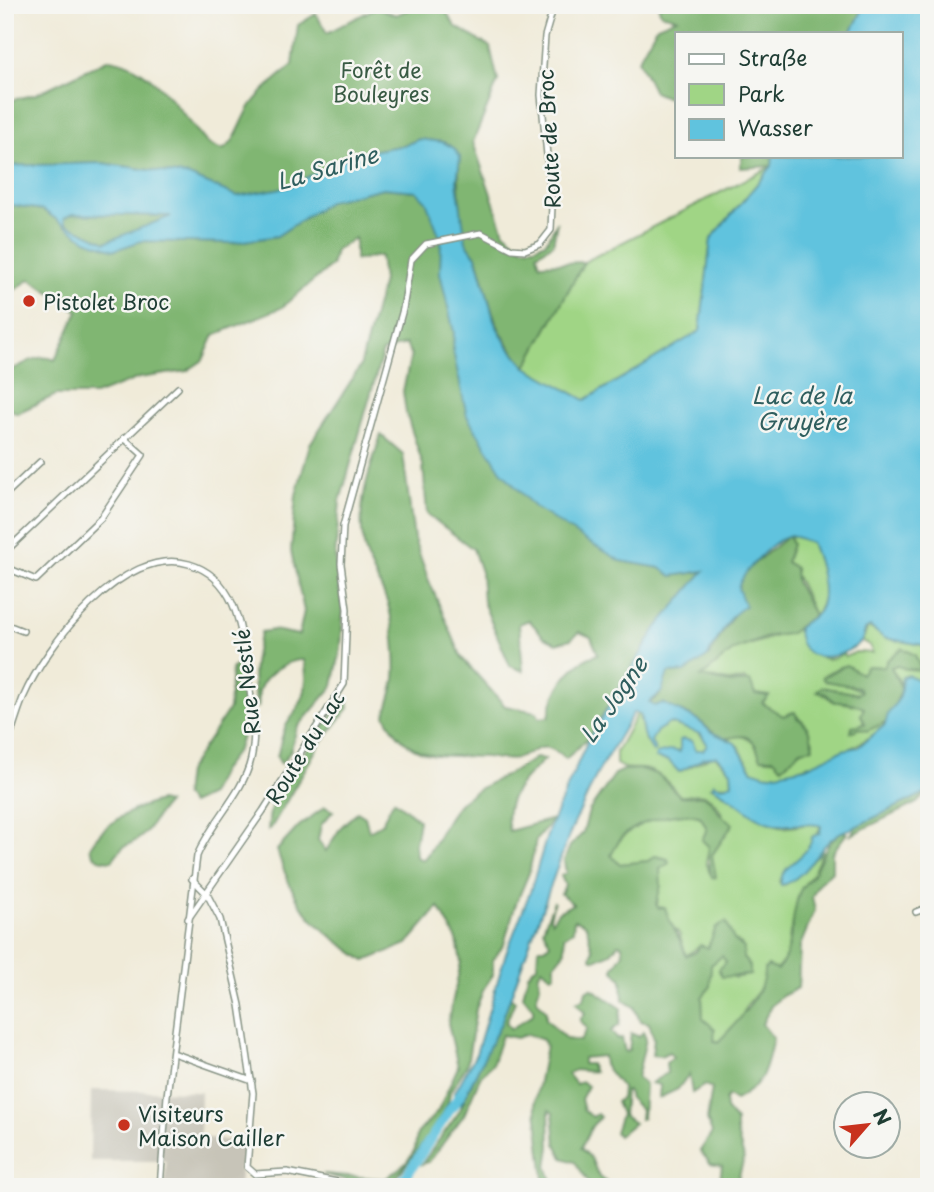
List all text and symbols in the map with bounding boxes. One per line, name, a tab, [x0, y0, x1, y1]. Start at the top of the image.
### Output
legend	[675, 32, 902, 158]
text: Straße	[738, 41, 807, 73]
park label: Forêt de Bouleyres	[333, 53, 429, 109]
street label: Route de Broc	[528, 68, 568, 210]
text: Park	[738, 77, 785, 109]
text: Wasser	[738, 111, 813, 143]
water label: La Sarine	[272, 135, 383, 198]
place label: Pistolet Broc	[43, 285, 169, 317]
marker: Pistolet Broc	[21, 293, 37, 309]
water label: Lac de la Gruyère	[752, 377, 853, 438]
street label: Rue Nestlé	[225, 628, 267, 736]
water label: La Jogne	[570, 648, 656, 749]
street label: Route du Lac	[256, 684, 352, 810]
north arrow	[832, 1090, 902, 1160]
place label: Visiteurs Maison Cailler	[138, 1097, 285, 1153]
text: N	[867, 1103, 899, 1130]
marker: Visiteurs Maison Cailler	[116, 1117, 132, 1133]

